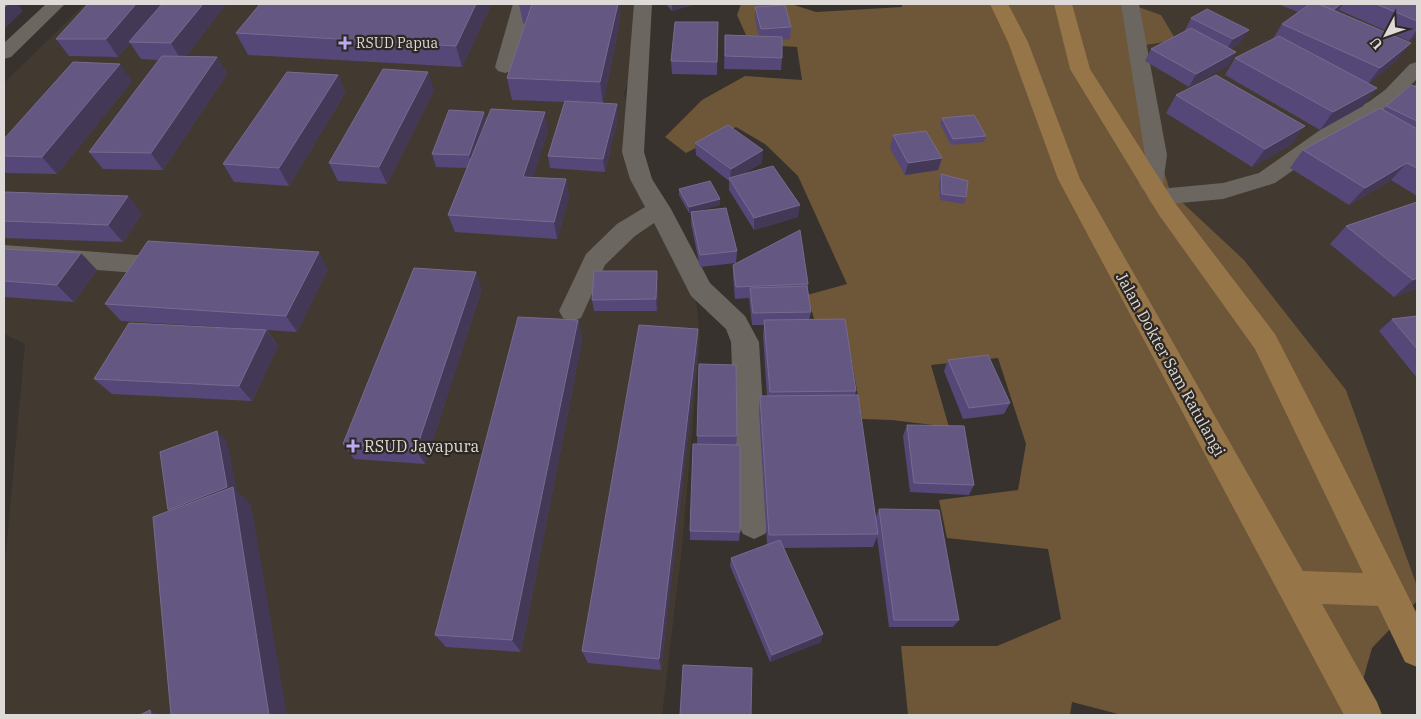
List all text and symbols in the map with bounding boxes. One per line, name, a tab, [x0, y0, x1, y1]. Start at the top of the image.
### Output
north arrow	[1361, 10, 1411, 60]
text: U	[1366, 33, 1387, 54]
place label: RSUD Papua	[356, 34, 438, 52]
marker: RSUD Papua	[338, 36, 352, 50]
street label: Jalan Dokter Sam Ratulangi	[1112, 268, 1230, 460]
place label: RSUD Jayapura	[364, 436, 480, 456]
marker: RSUD Jayapura	[346, 439, 360, 453]

